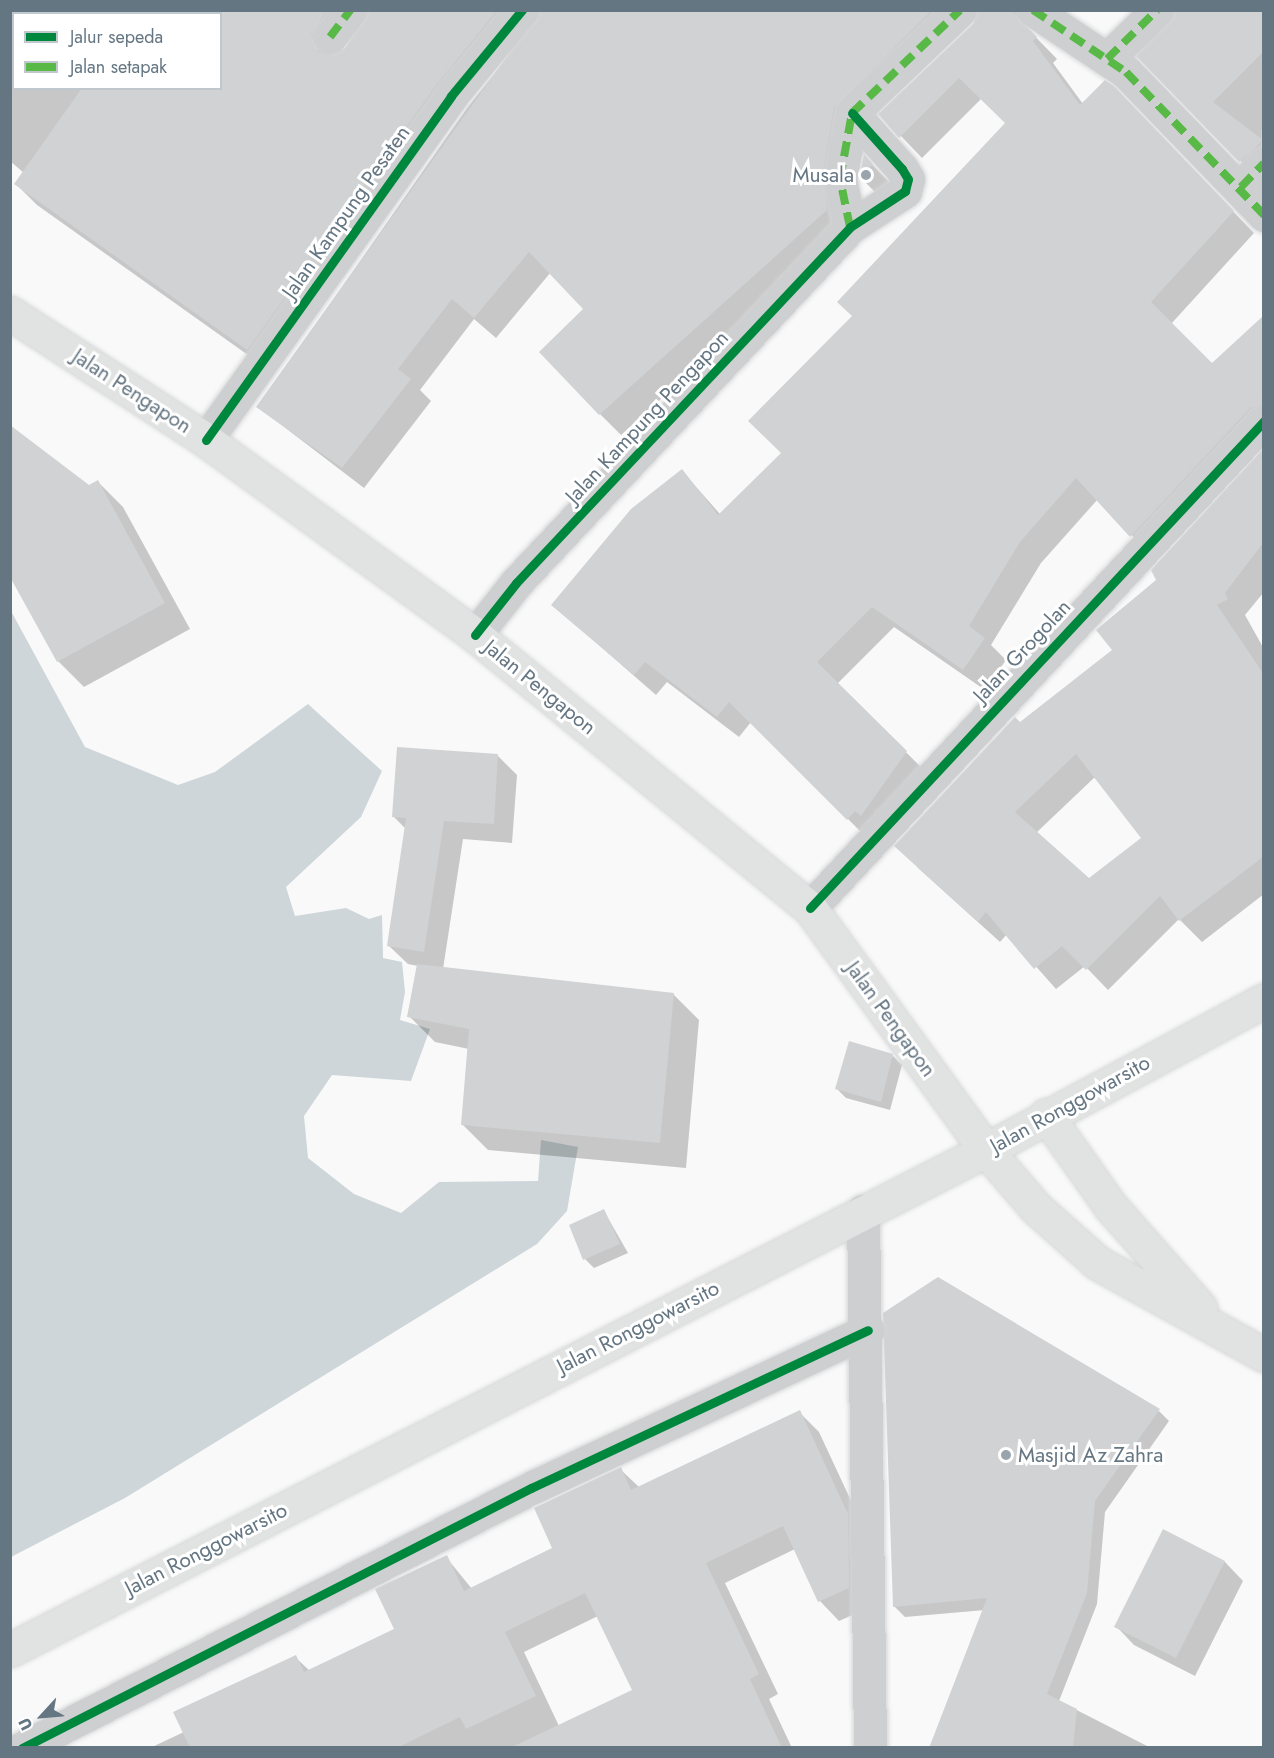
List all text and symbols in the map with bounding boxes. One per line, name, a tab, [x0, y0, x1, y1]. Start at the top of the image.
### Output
legend	[12, 12, 222, 90]
text: Jalur sepeda	[70, 24, 163, 50]
text: Jalan setapak	[70, 54, 167, 80]
street label: Jalan Kampung Pesaten	[277, 121, 415, 303]
place label: Musala	[792, 162, 854, 188]
marker: Musala	[859, 168, 873, 182]
street label: Jalan Kampung Pengapon	[560, 325, 734, 509]
street label: Jalan Pengapon	[68, 343, 196, 439]
street label: Jalan Grogolan	[968, 594, 1076, 708]
street label: Jalan Pengapon	[479, 634, 601, 740]
street label: Jalan Pengapon	[841, 956, 941, 1082]
street label: Jalan Ronggowarsito	[986, 1050, 1154, 1158]
street label: Jalan Ronggowarsito	[553, 1275, 723, 1379]
place label: Masjid Az Zahra	[1018, 1442, 1163, 1468]
marker: Masjid Az Zahra	[999, 1448, 1013, 1462]
street label: Jalan Ronggowarsito	[121, 1497, 291, 1601]
north arrow	[12, 1686, 72, 1746]
text: U	[13, 1714, 38, 1734]

